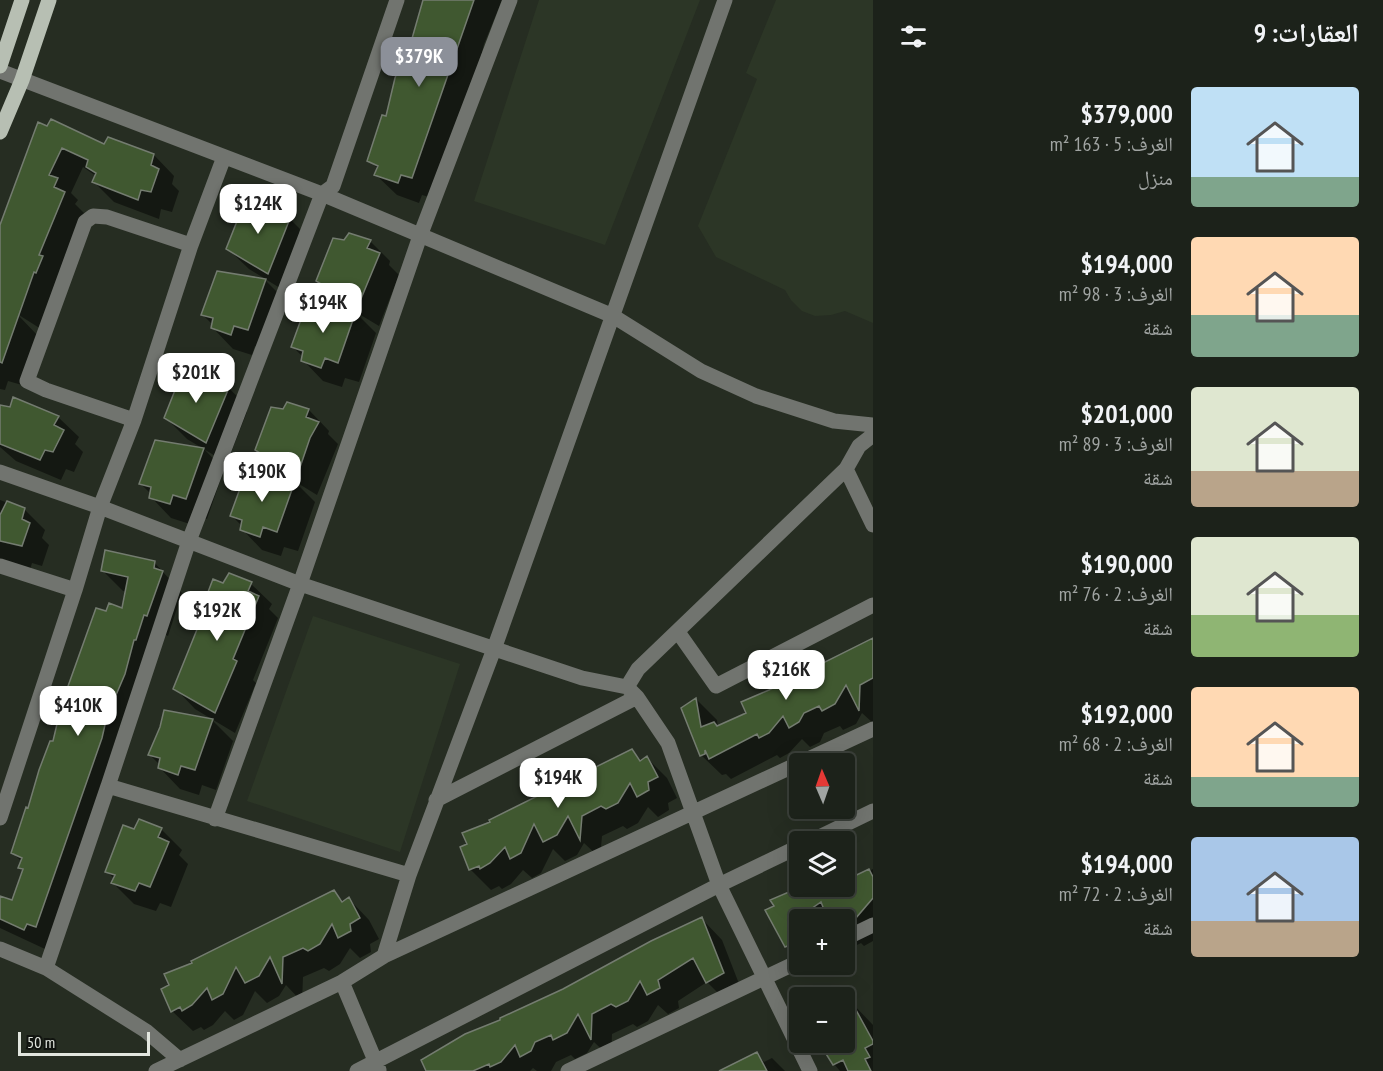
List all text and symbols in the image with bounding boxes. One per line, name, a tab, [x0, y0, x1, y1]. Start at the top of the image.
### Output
text: العقارات: 9	[1254, 16, 1359, 49]
icon: filters	[897, 20, 930, 53]
pin: $379K	[377, 37, 461, 88]
text: $379K	[395, 43, 443, 69]
text: $379,000	[1080, 97, 1173, 130]
icon: home	[1239, 111, 1311, 183]
text: الغرف: 5 · 163 m²	[1050, 131, 1173, 157]
text: منزل	[1138, 165, 1173, 191]
pin: $124K	[216, 184, 300, 235]
text: $124K	[234, 190, 282, 216]
text: $194,000	[1080, 247, 1173, 280]
icon: home	[1239, 261, 1311, 333]
text: الغرف: 3 · 98 m²	[1059, 281, 1173, 307]
pin: $194K	[281, 283, 365, 334]
text: $194K	[299, 289, 347, 315]
text: شقة	[1143, 315, 1173, 341]
pin: $201K	[154, 353, 238, 404]
text: $201K	[172, 359, 220, 385]
text: $201,000	[1080, 397, 1173, 430]
icon: home	[1239, 411, 1311, 483]
text: الغرف: 3 · 89 m²	[1059, 431, 1173, 457]
pin: $190K	[220, 452, 304, 503]
text: $190K	[238, 458, 286, 484]
text: شقة	[1143, 465, 1173, 491]
text: $190,000	[1080, 547, 1173, 580]
icon: home	[1239, 561, 1311, 633]
text: الغرف: 2 · 76 m²	[1059, 581, 1173, 607]
pin: $192K	[175, 591, 259, 642]
text: $192K	[193, 597, 241, 623]
text: شقة	[1143, 615, 1173, 641]
pin: $216K	[744, 650, 828, 701]
text: $216K	[762, 656, 810, 682]
pin: $410K	[36, 686, 120, 737]
text: $410K	[54, 692, 102, 718]
text: $192,000	[1080, 697, 1173, 730]
icon: home	[1239, 711, 1311, 783]
text: الغرف: 2 · 68 m²	[1059, 731, 1173, 757]
north arrow	[789, 753, 855, 819]
map controls	[789, 753, 855, 1053]
pin: $194K	[516, 758, 600, 809]
text: $194K	[534, 764, 582, 790]
text: شقة	[1143, 765, 1173, 791]
button: layers	[789, 831, 855, 897]
text: $194,000	[1080, 847, 1173, 880]
icon: home	[1239, 861, 1311, 933]
text: الغرف: 2 · 72 m²	[1059, 881, 1173, 907]
button: +	[789, 909, 855, 975]
text: شقة	[1143, 915, 1173, 941]
button: −	[789, 987, 855, 1053]
scale bar	[18, 1029, 150, 1056]
text: 50 m	[27, 1032, 55, 1052]

